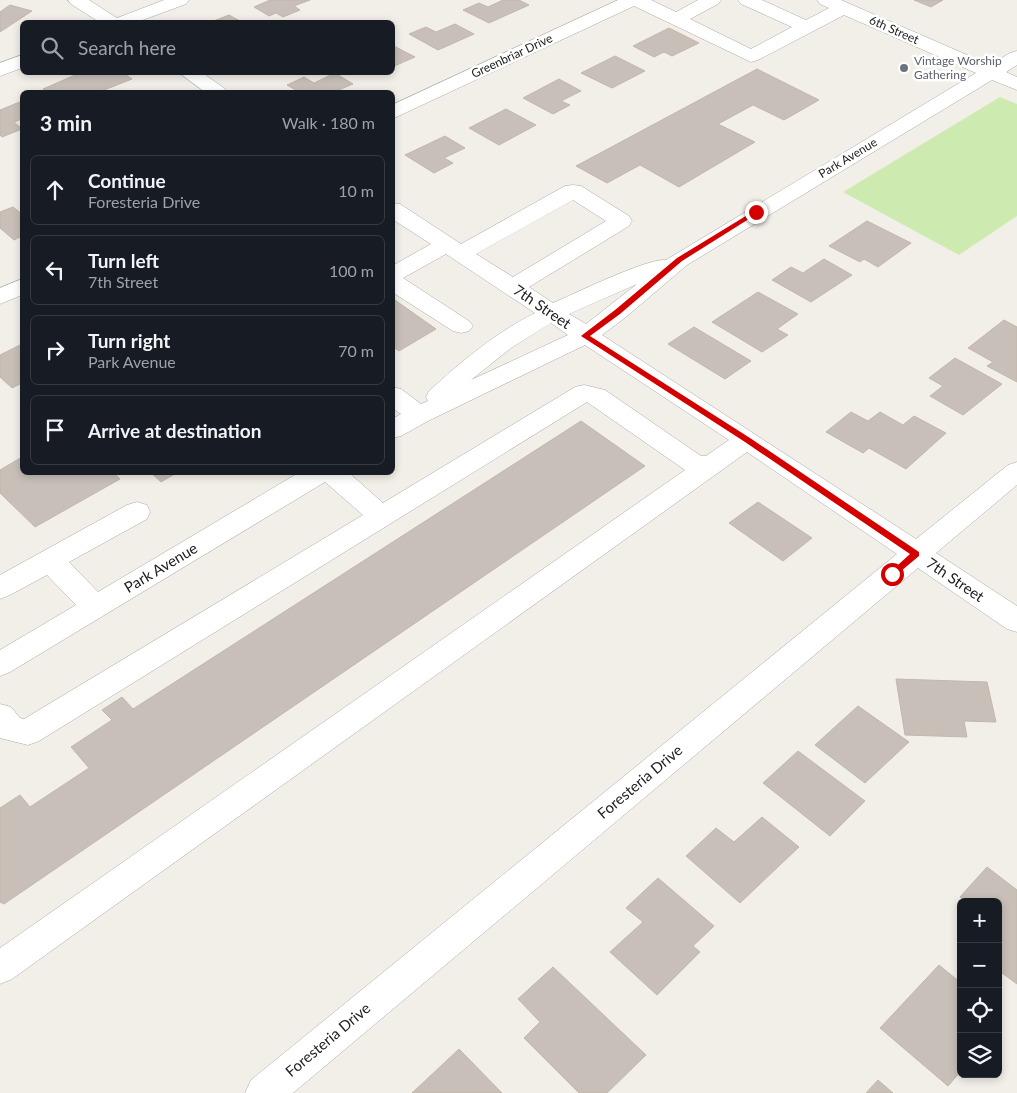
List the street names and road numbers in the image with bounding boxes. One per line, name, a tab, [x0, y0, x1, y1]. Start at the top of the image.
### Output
street label: 6th Street	[867, 12, 922, 47]
street label: Greenbriar Drive	[469, 30, 555, 81]
street label: Park Avenue	[816, 134, 880, 181]
street label: 7th Street	[510, 280, 575, 332]
street label: Park Avenue	[121, 538, 200, 596]
street label: 7th Street	[923, 553, 988, 605]
street label: Foresteria Drive	[593, 740, 686, 822]
street label: Foresteria Drive	[281, 998, 374, 1080]

